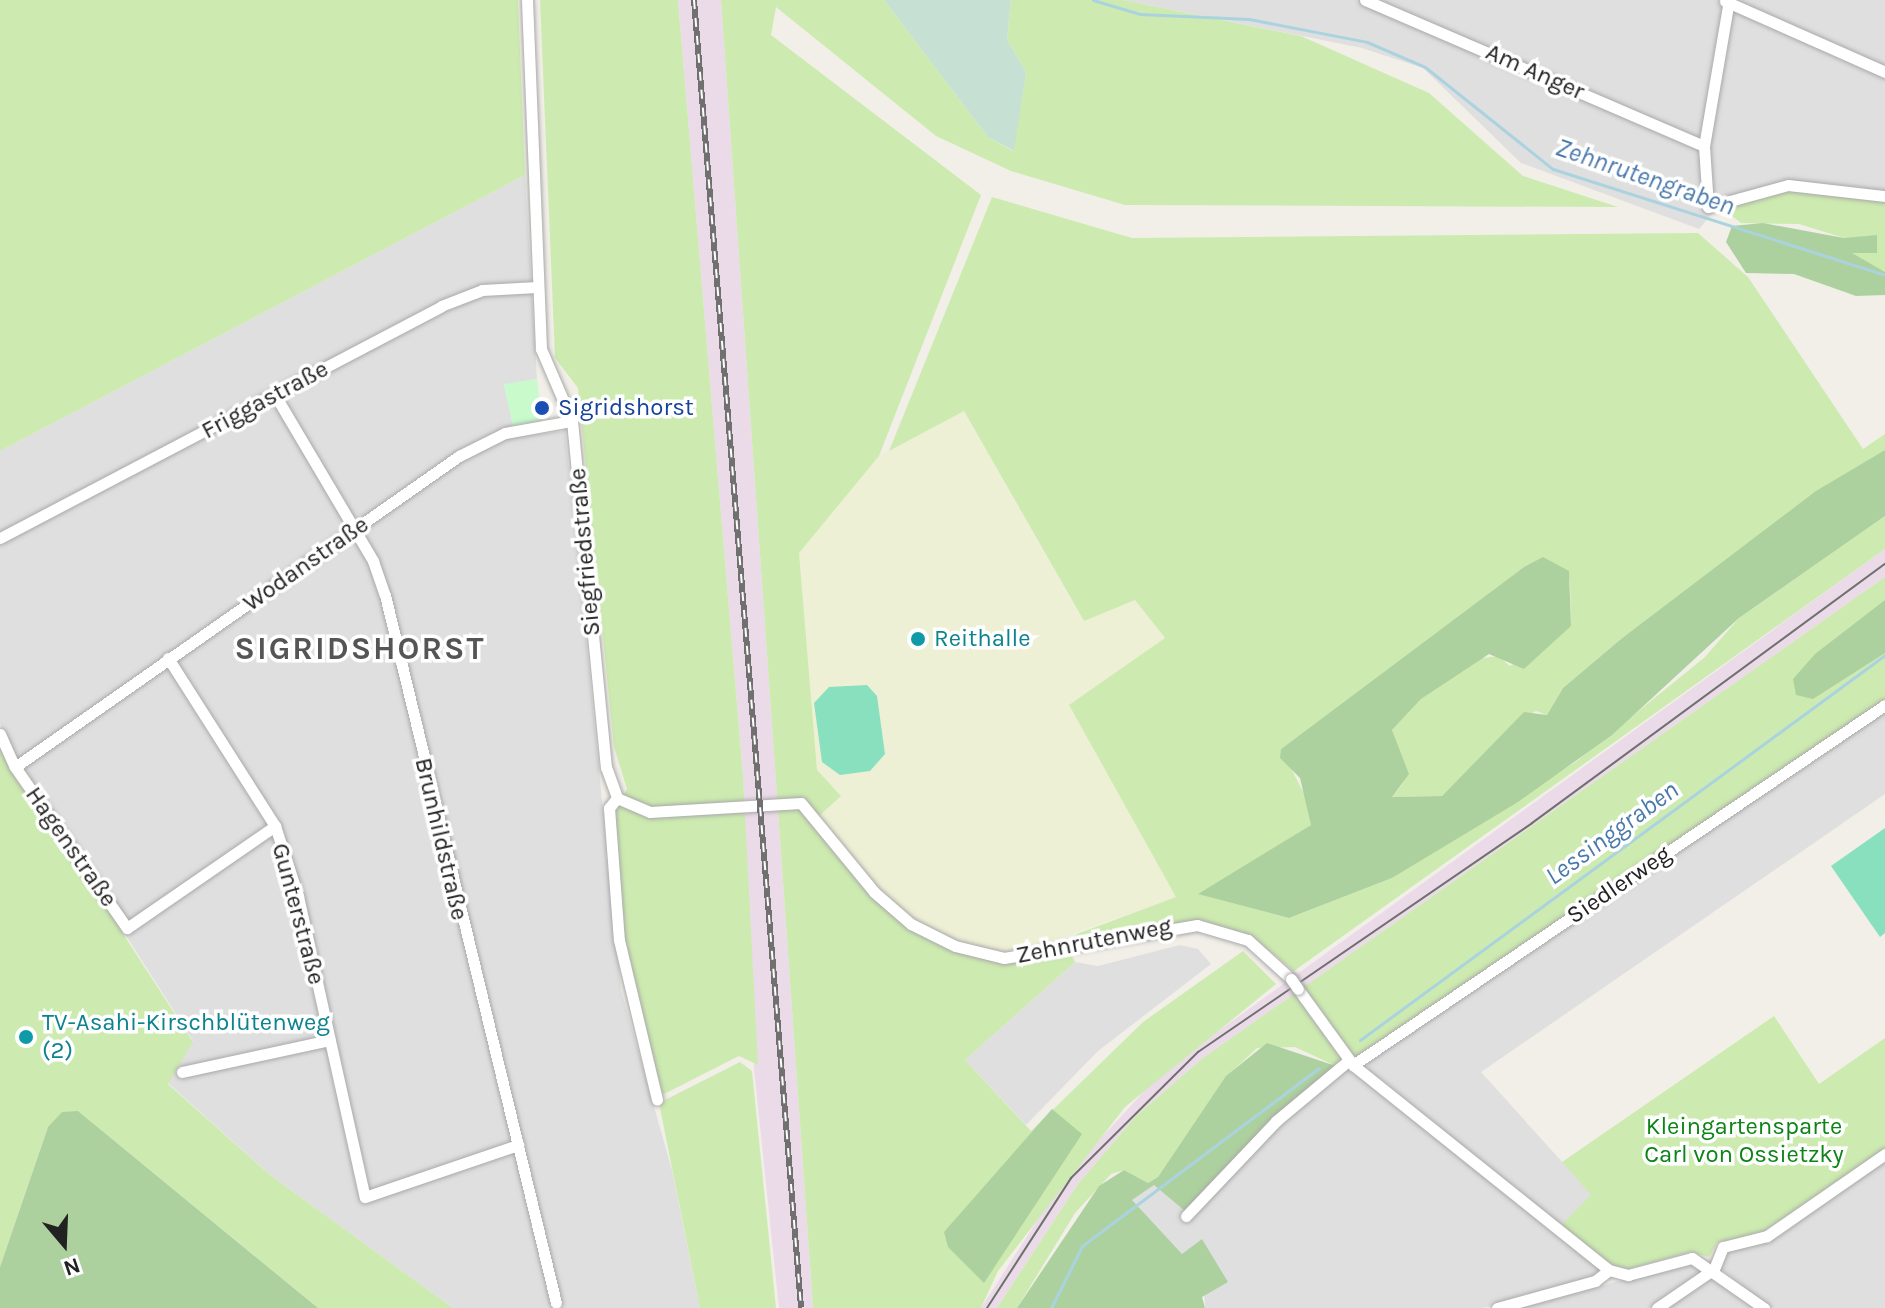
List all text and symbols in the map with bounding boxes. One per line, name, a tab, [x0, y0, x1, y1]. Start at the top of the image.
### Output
street label: Am Anger	[1481, 38, 1589, 106]
water label: Zehnrutengraben	[1551, 132, 1739, 222]
street label: Friggastraße	[197, 355, 333, 445]
place label: Sigridshorst	[558, 394, 694, 422]
marker: Sigridshorst	[533, 399, 551, 417]
street label: Siegfriedstraße	[563, 467, 607, 637]
street label: Wodanstraße	[238, 510, 374, 618]
place label: Reithalle	[934, 625, 1031, 653]
district label: SIGRIDSHORST	[235, 630, 485, 668]
marker: Reithalle	[909, 630, 927, 648]
street label: Brunhildstraße	[408, 755, 474, 923]
water label: Lessinggraben	[1539, 774, 1685, 892]
street label: Hagenstraße	[19, 781, 123, 913]
street label: Gunterstraße	[265, 840, 331, 988]
street label: Siedlerweg	[1562, 840, 1676, 930]
street label: Zehnrutenweg	[1014, 912, 1174, 970]
place label: TV-Asahi-Kirschblütenweg (2)	[42, 1009, 330, 1065]
marker: TV-Asahi-Kirschblütenweg (2)	[17, 1028, 35, 1046]
park label: Kleingartensparte Carl von Ossietzky	[1644, 1113, 1844, 1169]
north arrow	[24, 1204, 104, 1284]
text: N	[60, 1252, 84, 1282]

